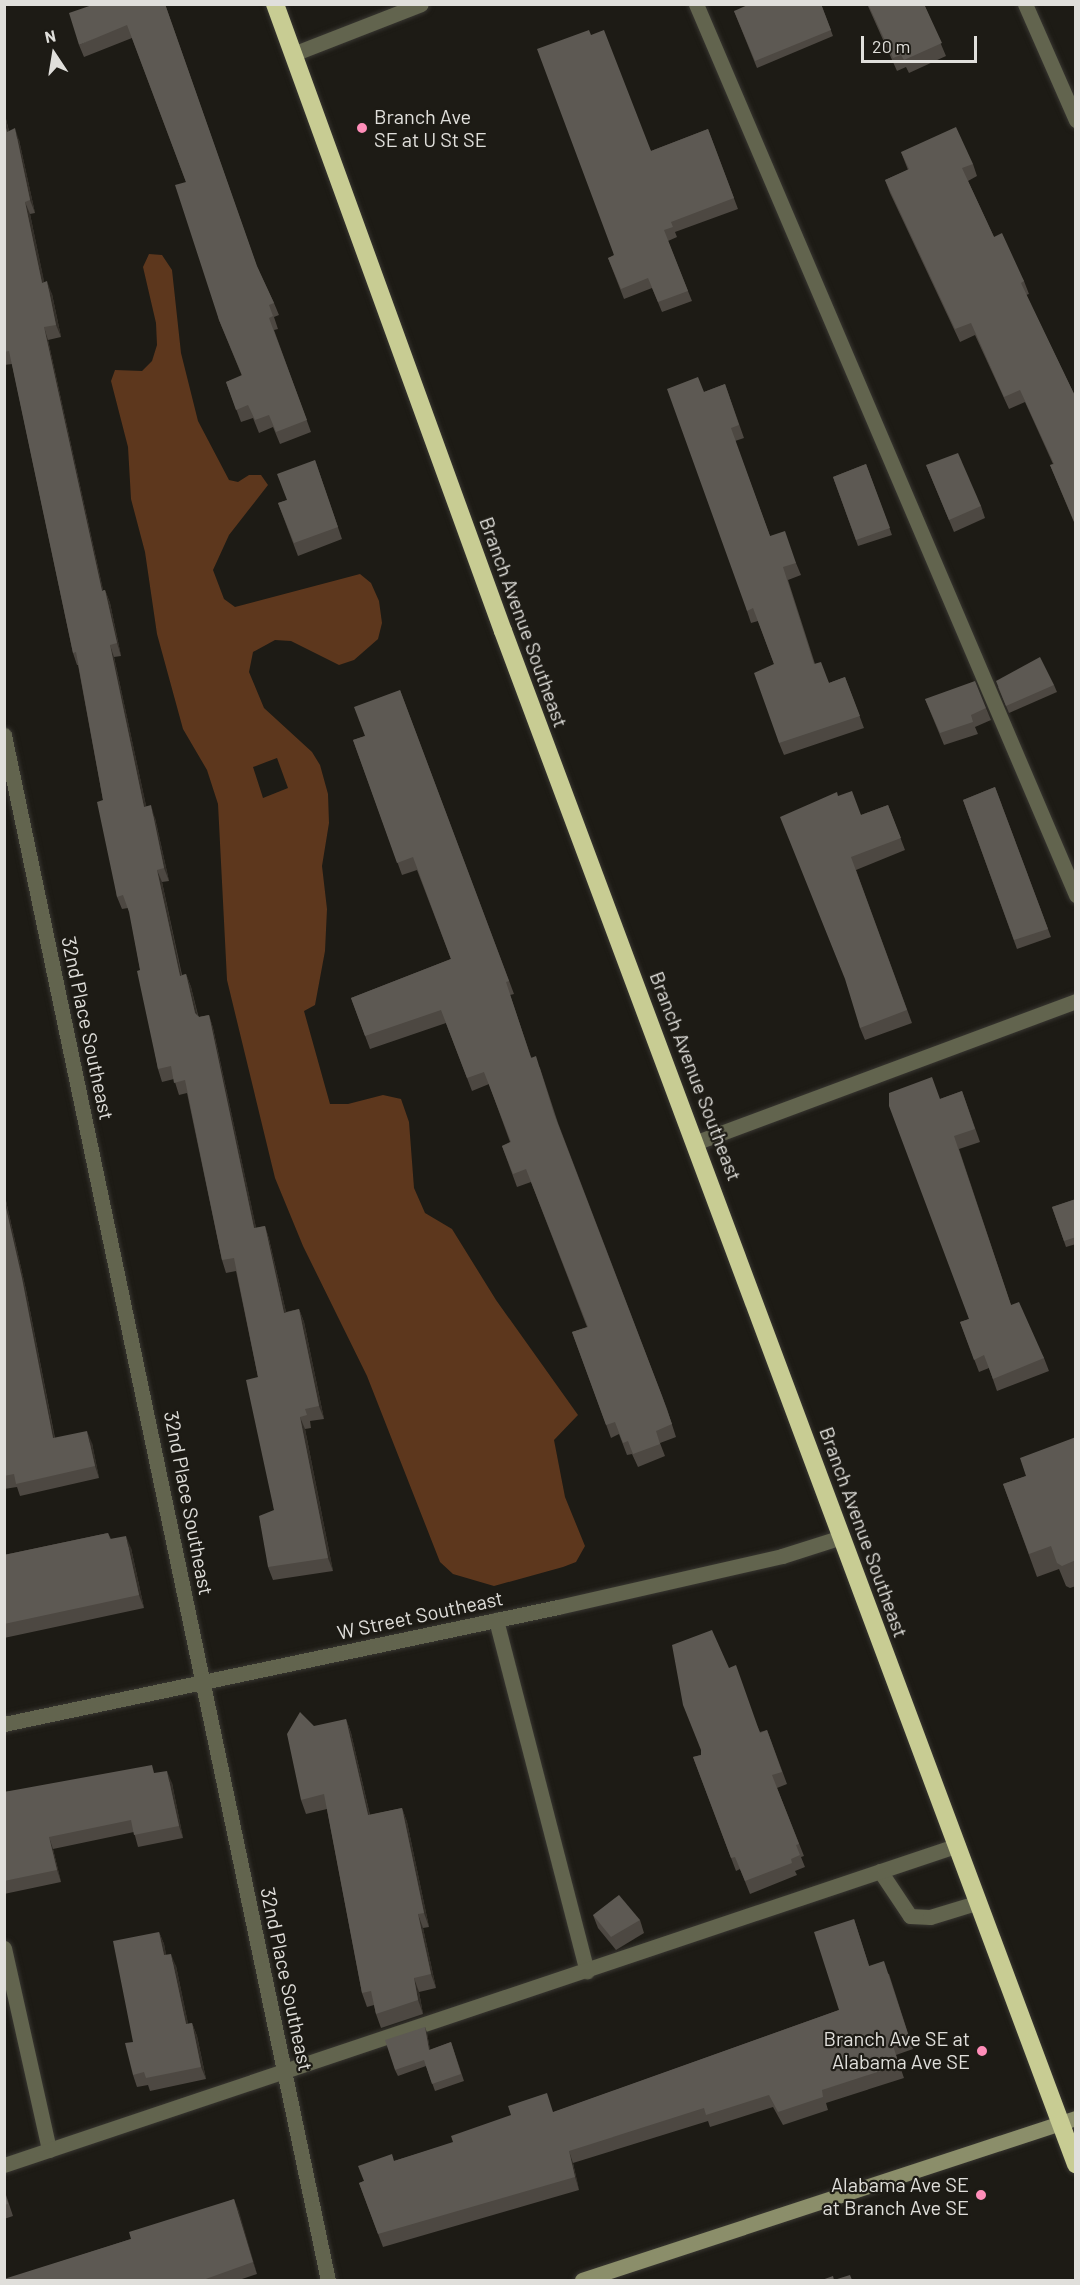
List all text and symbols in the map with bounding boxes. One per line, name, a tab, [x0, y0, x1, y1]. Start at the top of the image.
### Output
north arrow	[24, 24, 84, 84]
scale bar	[864, 24, 980, 62]
text: N	[43, 26, 57, 46]
text: 20 m	[872, 35, 910, 57]
place label: Branch Ave SE at U St SE	[374, 104, 487, 151]
marker: Branch Ave SE at U St SE	[355, 121, 369, 135]
street label: Branch Avenue Southeast	[475, 513, 573, 731]
street label: 32nd Place Southeast	[57, 934, 119, 1122]
street label: Branch Avenue Southeast	[645, 968, 747, 1184]
street label: 32nd Place Southeast	[159, 1409, 219, 1597]
street label: Branch Avenue Southeast	[815, 1423, 913, 1641]
street label: W Street Southeast	[335, 1586, 505, 1644]
street label: 32nd Place Southeast	[256, 1885, 318, 2073]
place label: Branch Ave SE at Alabama Ave SE	[824, 2027, 970, 2074]
marker: Branch Ave SE at Alabama Ave SE	[975, 2044, 989, 2058]
place label: Alabama Ave SE at Branch Ave SE	[823, 2172, 969, 2219]
marker: Alabama Ave SE at Branch Ave SE	[974, 2188, 988, 2202]

